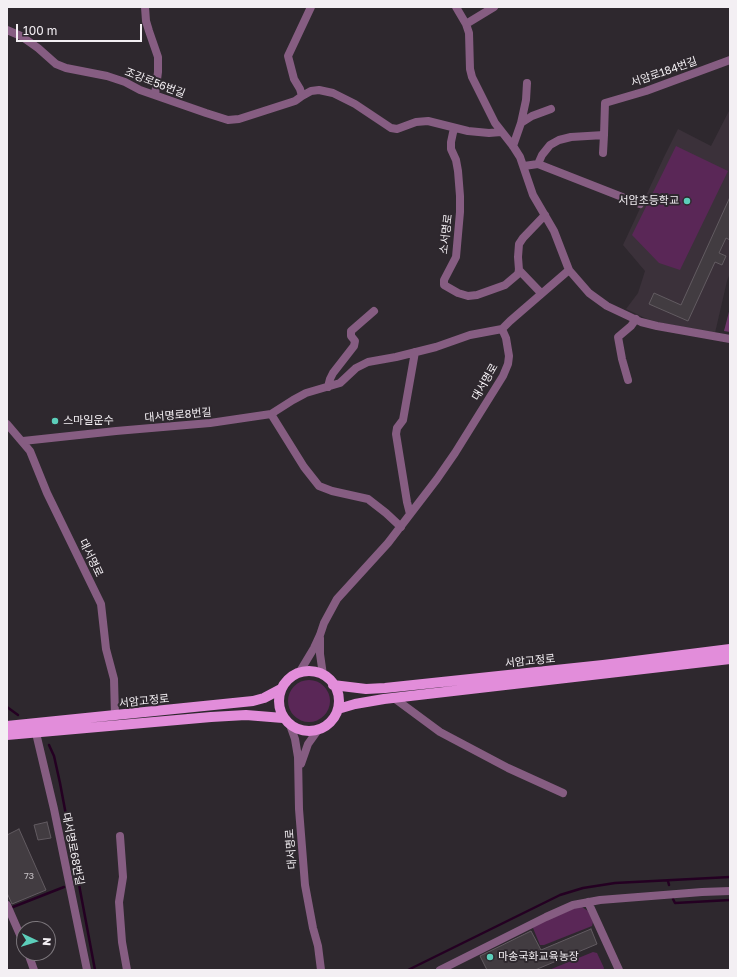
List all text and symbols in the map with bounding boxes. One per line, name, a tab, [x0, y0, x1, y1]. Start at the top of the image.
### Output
scale bar	[18, 16, 144, 42]
text: 100 m	[23, 23, 57, 38]
street label: 서암로184번길	[629, 54, 699, 90]
street label: 조강로56번길	[123, 65, 187, 101]
place label: 서암초등학교	[618, 194, 679, 208]
marker: 서암초등학교	[682, 196, 692, 206]
street label: 소서명로	[437, 213, 455, 255]
street label: 대서명로	[469, 361, 501, 403]
street label: 대서명로8번길	[144, 405, 212, 425]
place label: 스마일운수	[63, 414, 114, 428]
marker: 스마일운수	[50, 416, 60, 426]
street label: 대서명로	[76, 537, 106, 579]
street label: 서암고정로	[504, 652, 556, 670]
street label: 서암고정로	[118, 692, 170, 710]
street label: 대서명로68번길	[59, 811, 87, 887]
street label: 대서명로	[283, 828, 299, 870]
house number: 73	[24, 871, 34, 881]
north arrow	[16, 921, 56, 961]
text: N	[41, 937, 54, 946]
place label: 마송국화교육농장	[498, 950, 579, 964]
marker: 마송국화교육농장	[485, 952, 495, 962]

